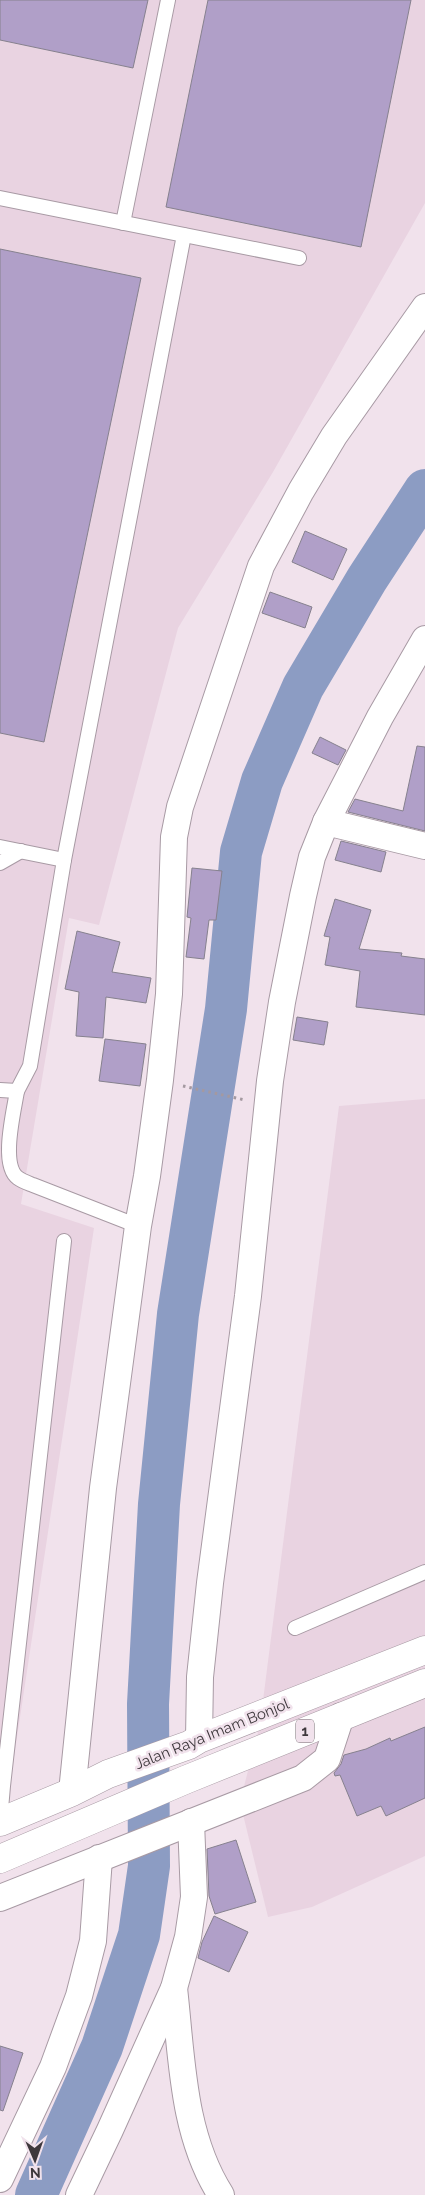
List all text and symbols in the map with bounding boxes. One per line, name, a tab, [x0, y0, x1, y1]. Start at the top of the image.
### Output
street label: Jalan Raya Imam Bonjol	[132, 1694, 293, 1773]
road number: 1	[296, 1720, 314, 1742]
north arrow	[10, 2135, 60, 2185]
text: N	[30, 2165, 41, 2181]

